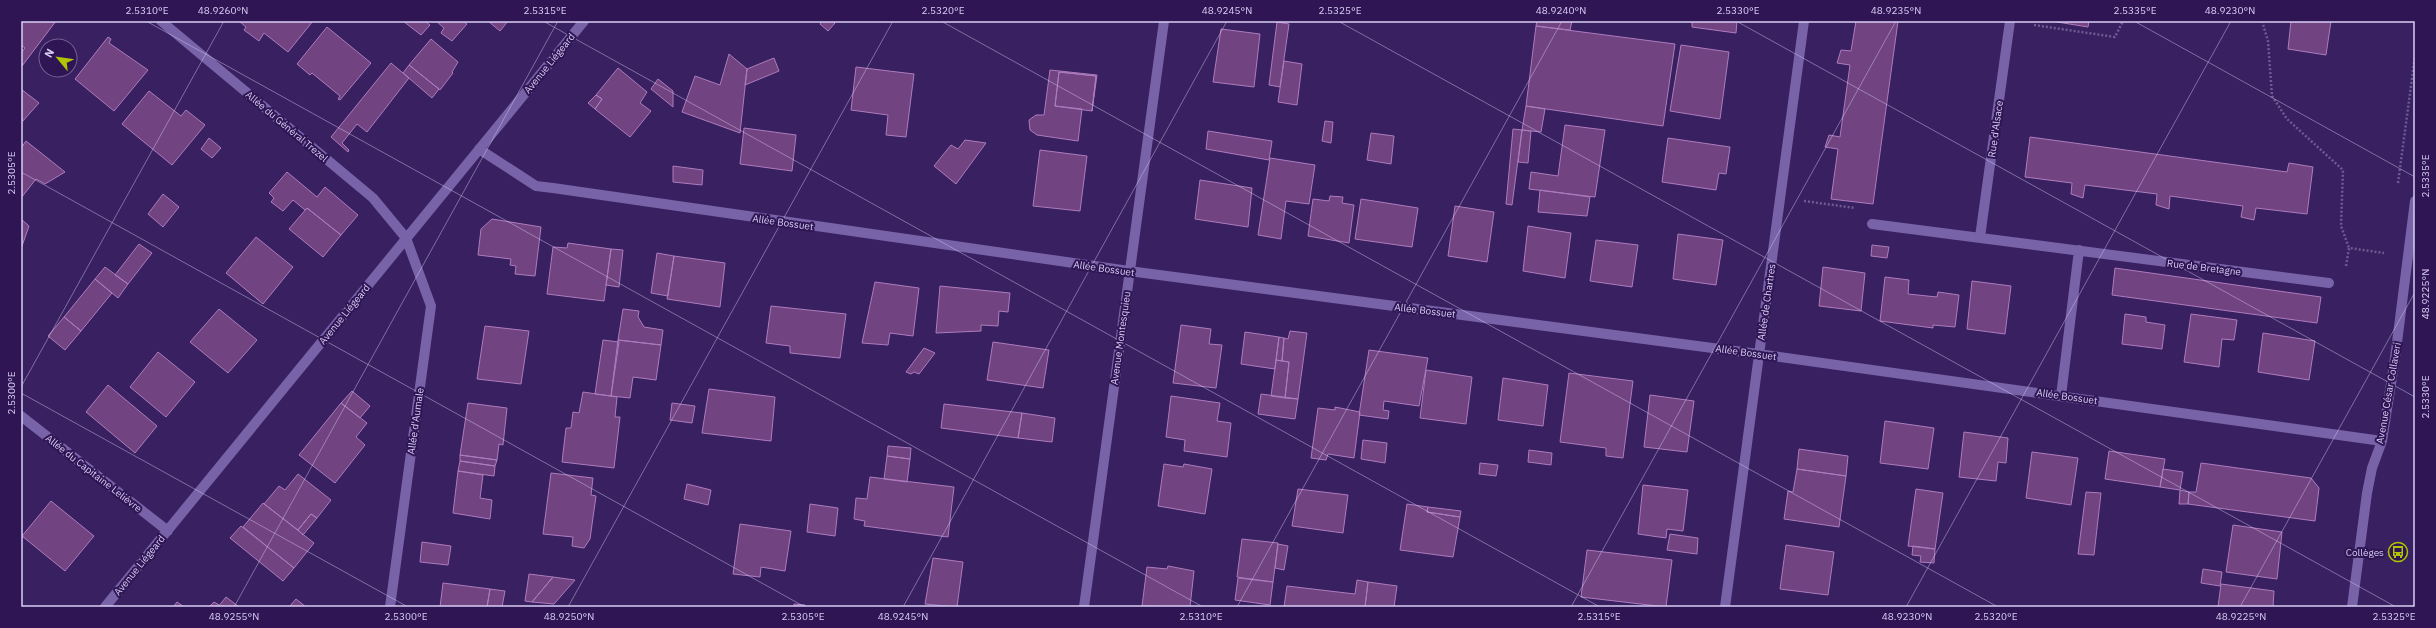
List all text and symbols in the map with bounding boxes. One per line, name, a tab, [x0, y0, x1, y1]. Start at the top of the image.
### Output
text: 2.5310°E	[125, 4, 169, 17]
text: 48.9260°N	[198, 4, 248, 17]
text: 2.5315°E	[523, 4, 567, 17]
text: 2.5320°E	[921, 4, 965, 17]
text: 48.9245°N	[1202, 4, 1252, 17]
text: 2.5325°E	[1318, 4, 1362, 17]
text: 48.9240°N	[1536, 4, 1586, 17]
text: 2.5330°E	[1716, 4, 1760, 17]
text: 48.9235°N	[1871, 4, 1921, 17]
text: 2.5335°E	[2113, 4, 2157, 17]
text: 48.9230°N	[2205, 4, 2255, 17]
street label: Avenue Liégeard	[521, 30, 578, 96]
north arrow	[38, 38, 78, 78]
text: N	[41, 46, 57, 60]
street label: Allée du Général Trezel	[243, 88, 331, 165]
street label: Rue d'Alsace	[1985, 99, 2006, 158]
text: 2.5305°E	[5, 151, 18, 195]
text: 2.5335°E	[2419, 154, 2432, 198]
street label: Allée Bossuet	[752, 212, 815, 233]
street label: Rue de Bretagne	[2166, 257, 2242, 279]
street label: Allée Bossuet	[1073, 258, 1136, 279]
street label: Allée de Chartres	[1755, 263, 1778, 341]
text: 48.9225°N	[2419, 269, 2432, 319]
street label: Avenue Liégeard	[316, 281, 373, 347]
street label: Avenue Montesquieu	[1108, 291, 1133, 386]
street label: Allée Bossuet	[1394, 300, 1457, 321]
street label: Avenue César Collaveri	[2373, 341, 2404, 445]
street label: Allée Bossuet	[1715, 342, 1778, 363]
text: 2.5300°E	[5, 371, 18, 415]
text: 2.5330°E	[2419, 375, 2432, 419]
street label: Allée d'Aumale	[404, 386, 427, 455]
street label: Allée Bossuet	[2036, 386, 2099, 407]
street label: Allée du Capitaine Lelièvre	[43, 432, 145, 515]
street label: Avenue Liégeard	[111, 532, 168, 598]
bus stop icon: Collèges	[2387, 541, 2409, 563]
place label: Collèges	[2346, 546, 2384, 559]
text: 48.9255°N	[209, 610, 259, 623]
text: 2.5300°E	[384, 610, 428, 623]
text: 48.9250°N	[544, 610, 594, 623]
text: 2.5305°E	[781, 610, 825, 623]
text: 48.9245°N	[878, 610, 928, 623]
text: 2.5310°E	[1179, 610, 1223, 623]
text: 2.5315°E	[1577, 610, 1621, 623]
text: 48.9230°N	[1882, 610, 1932, 623]
text: 2.5320°E	[1974, 610, 2018, 623]
text: 48.9225°N	[2216, 610, 2266, 623]
text: 2.5325°E	[2372, 610, 2416, 623]

